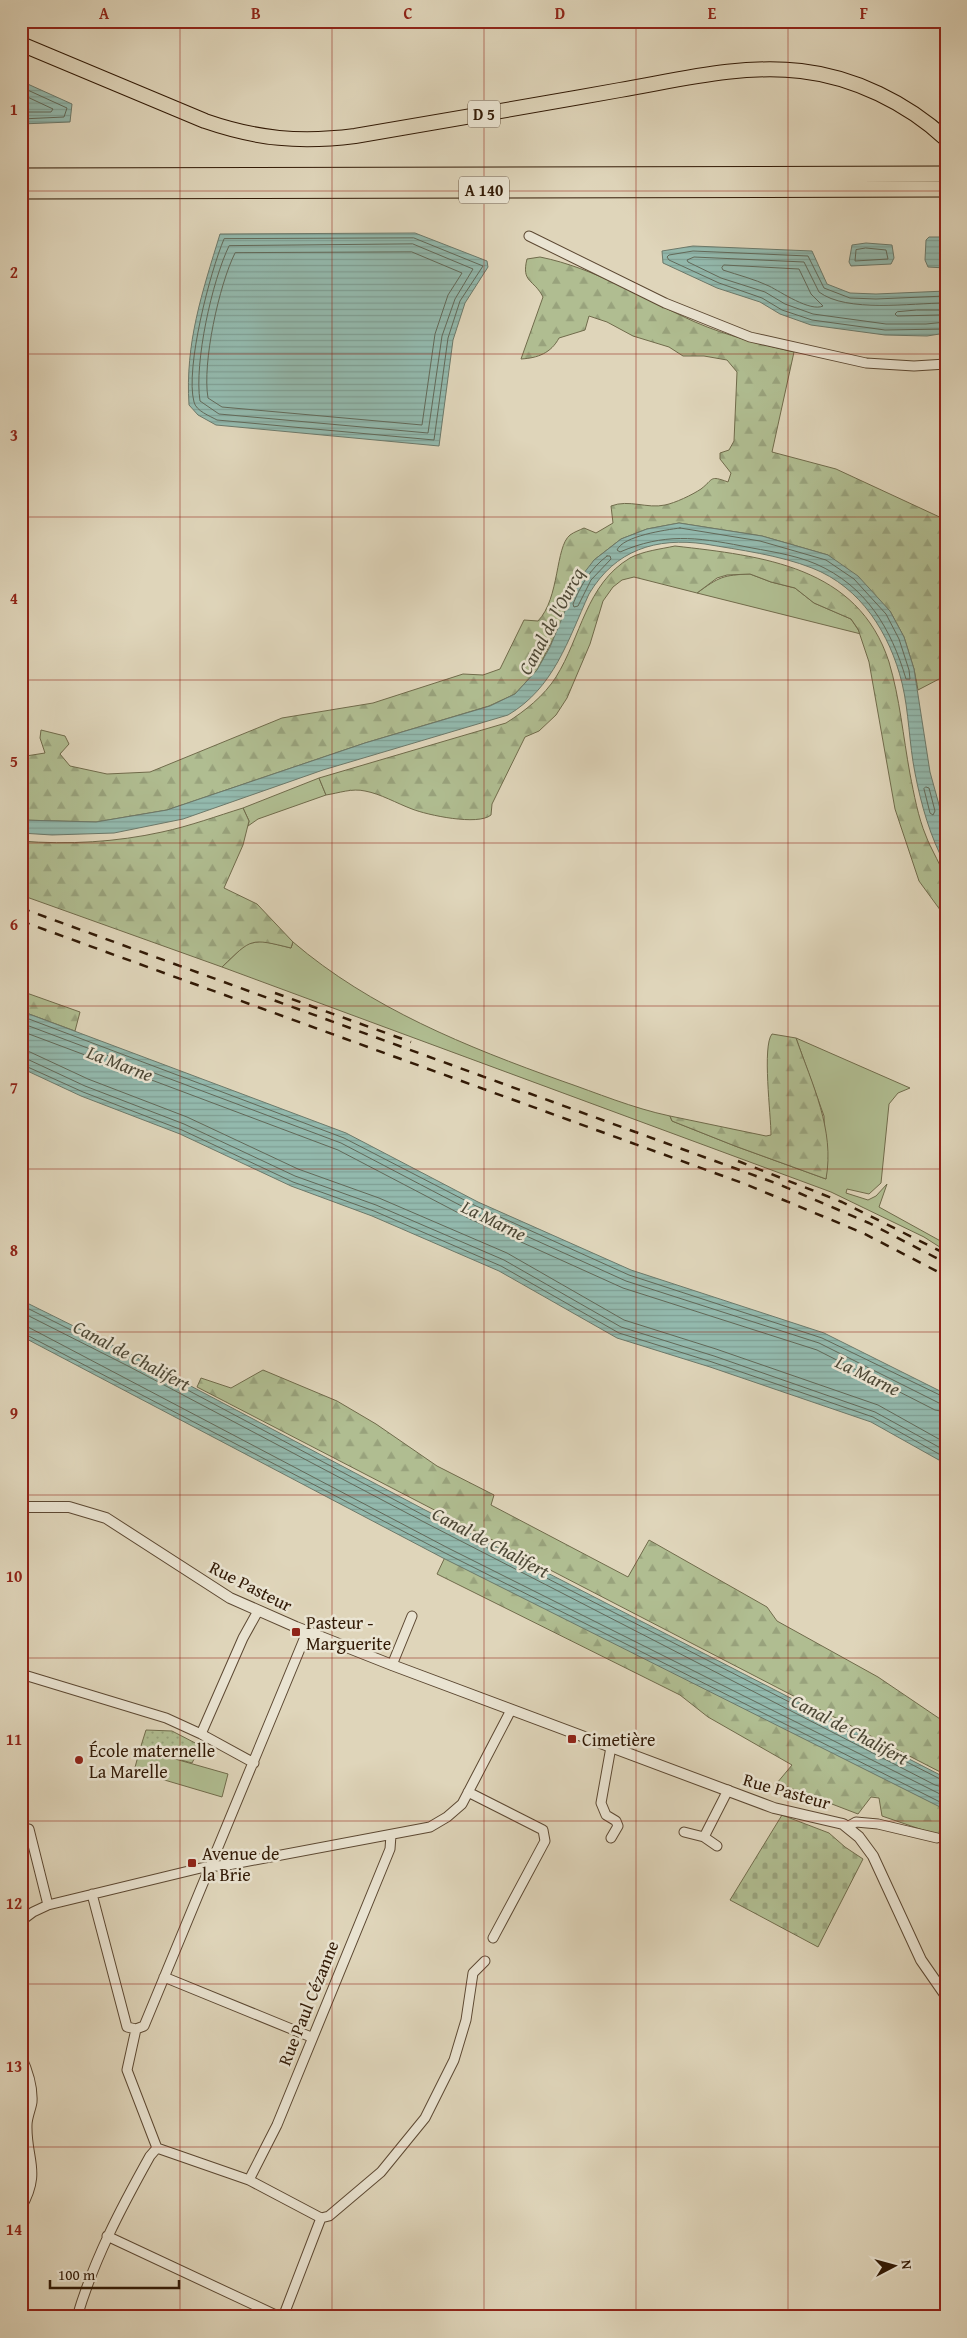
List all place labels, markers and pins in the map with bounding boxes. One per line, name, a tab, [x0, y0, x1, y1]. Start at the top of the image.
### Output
place label: Pasteur - Marguerite	[306, 1609, 391, 1657]
marker: Pasteur - Marguerite	[290, 1626, 302, 1638]
place label: Cimetière	[582, 1726, 655, 1753]
marker: Cimetière	[566, 1733, 578, 1745]
place label: École maternelle La Marelle	[89, 1737, 215, 1785]
marker: École maternelle La Marelle	[73, 1754, 85, 1766]
place label: Avenue de la Brie	[202, 1840, 279, 1888]
marker: Avenue de la Brie	[186, 1857, 198, 1869]

